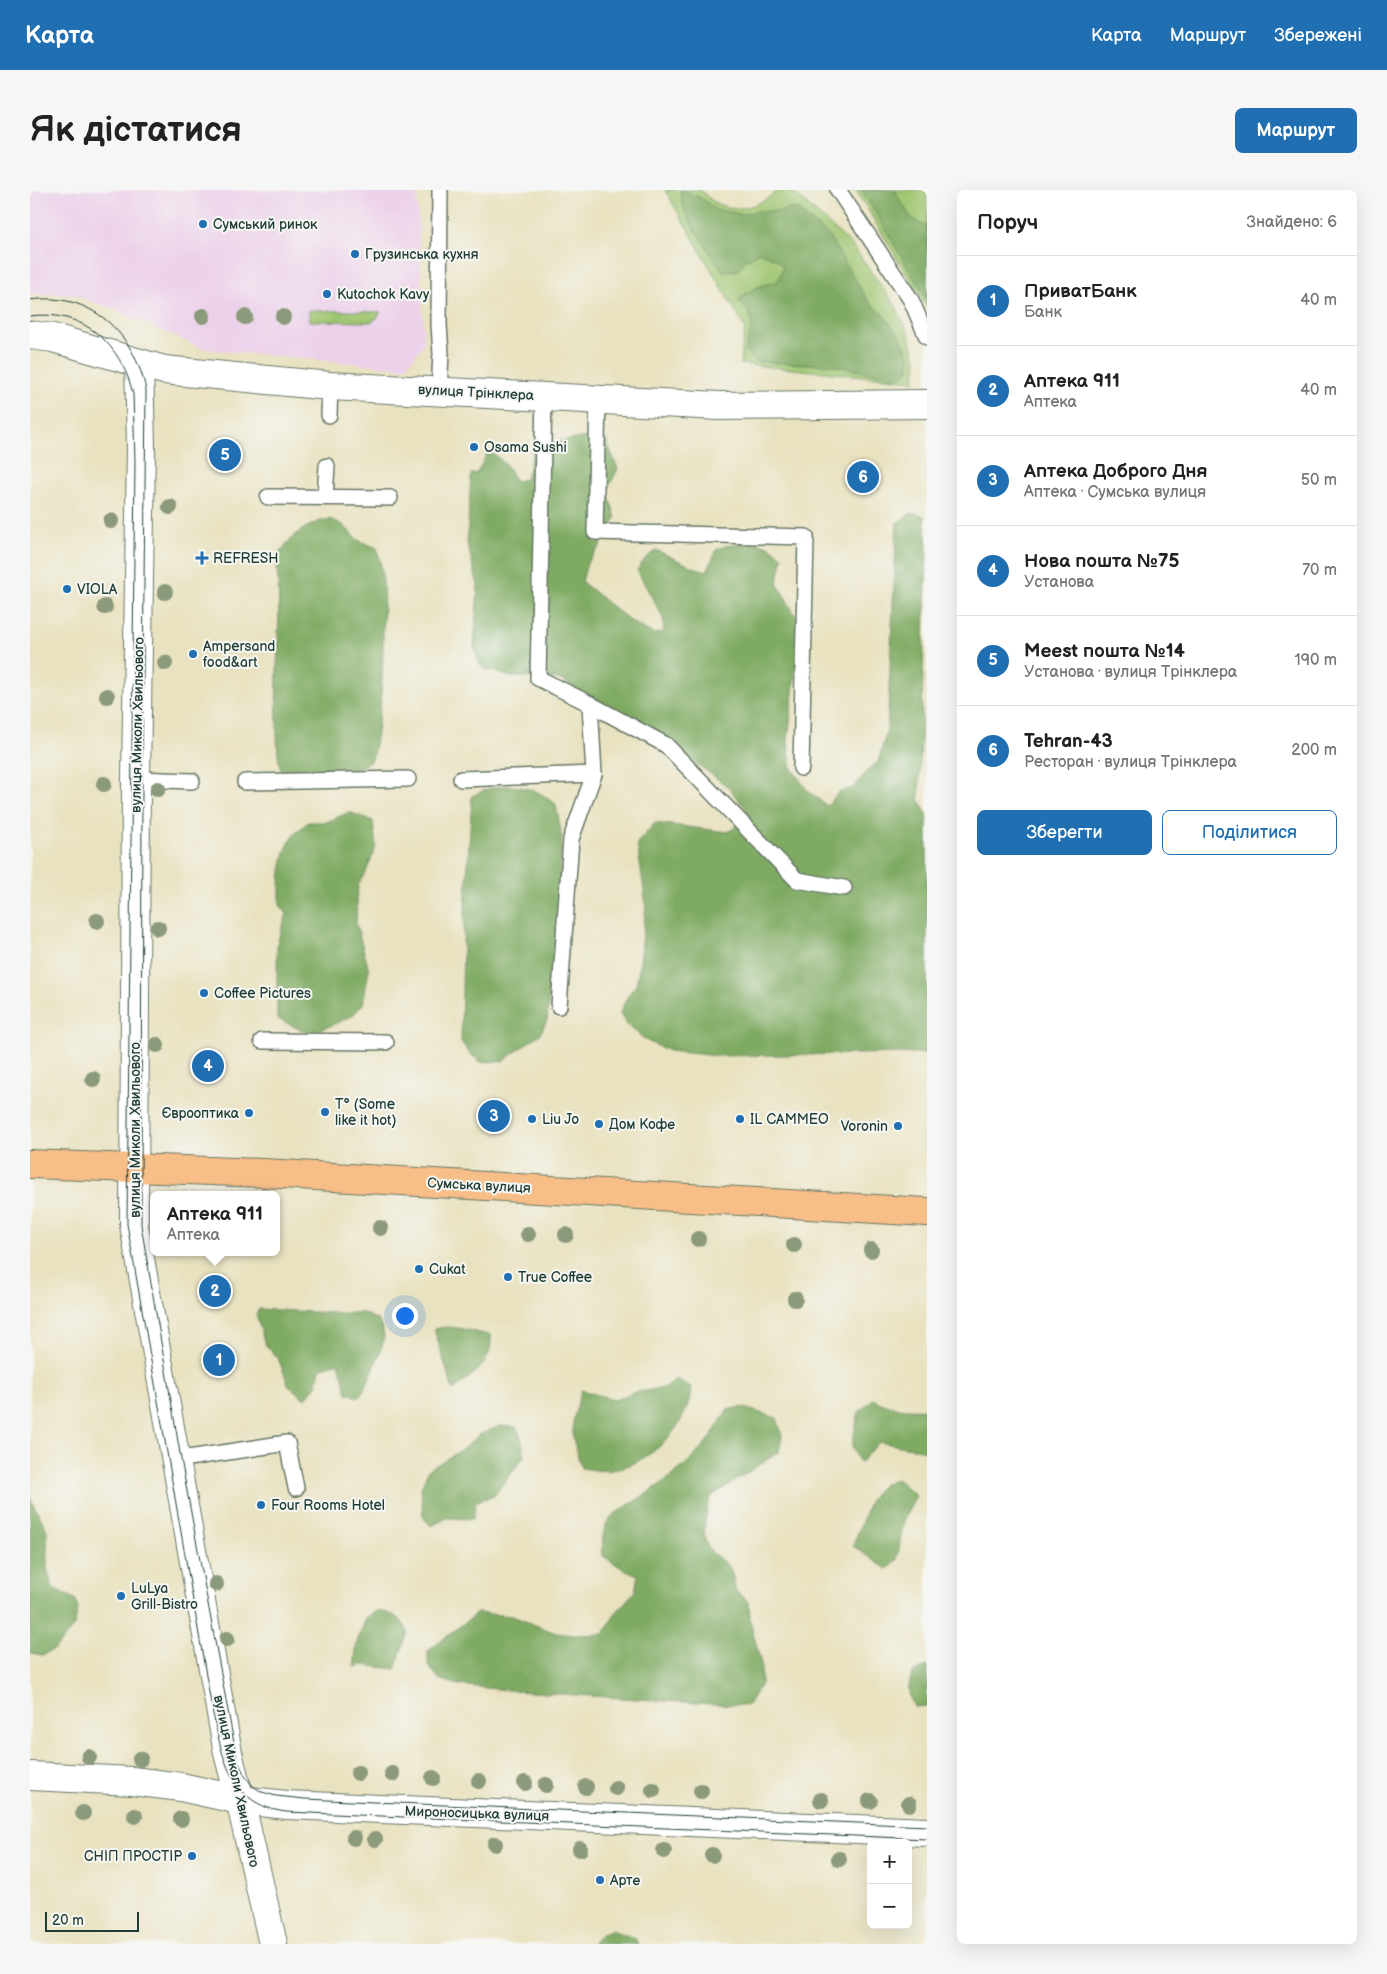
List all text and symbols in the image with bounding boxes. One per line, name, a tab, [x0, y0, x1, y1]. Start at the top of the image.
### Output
text: Карта	[25, 21, 94, 50]
text: Карта	[1091, 25, 1142, 46]
text: Маршрут	[1170, 25, 1246, 46]
text: Збережені	[1274, 25, 1362, 46]
button: Маршрут	[1235, 108, 1357, 153]
text: Як дістатися	[30, 109, 242, 152]
text: Поруч	[977, 210, 1038, 235]
text: Знайдено: 6	[1247, 213, 1337, 232]
place label: Сумський ринок	[213, 216, 318, 233]
marker: Сумський ринок	[197, 218, 209, 230]
place label: Грузинська кухня	[365, 246, 479, 263]
marker: Грузинська кухня	[349, 248, 361, 260]
text: ПриватБанк	[1024, 280, 1136, 303]
place label: Kutochok Kavy	[337, 286, 430, 303]
marker: Kutochok Kavy	[321, 288, 333, 300]
text: 1	[990, 291, 996, 310]
text: 40 m	[1300, 291, 1337, 310]
text: Банк	[1024, 303, 1062, 322]
text: Аптека 911	[1024, 370, 1120, 393]
street label: вулиця Трінклера	[418, 381, 535, 404]
text: 2	[988, 381, 998, 400]
text: 40 m	[1300, 381, 1337, 400]
text: Аптека	[1024, 393, 1077, 412]
pin: 5	[209, 436, 241, 474]
place label: Osama Sushi	[484, 439, 567, 456]
marker: Osama Sushi	[468, 441, 480, 453]
pin: 6	[847, 458, 879, 496]
text: Аптека Доброго Дня	[1024, 460, 1207, 483]
text: 3	[988, 471, 998, 490]
text: 50 m	[1301, 471, 1337, 490]
text: Аптека · Сумська вулиця	[1024, 483, 1206, 502]
place label: REFRESH	[213, 550, 278, 567]
text: Нова пошта №75	[1024, 550, 1180, 573]
marker: REFRESH	[195, 551, 209, 565]
text: 4	[988, 561, 998, 580]
text: 70 m	[1302, 561, 1337, 580]
text: Установа	[1024, 573, 1094, 592]
place label: VIOLA	[77, 581, 118, 598]
marker: VIOLA	[61, 583, 73, 595]
street label: вулиця Миколи Хвильового	[127, 637, 148, 813]
place label: Ampersand food&art	[203, 638, 275, 671]
text: Meest пошта №14	[1024, 640, 1185, 663]
marker: Ampersand food&art	[187, 648, 199, 660]
text: 5	[988, 651, 998, 670]
text: 190 m	[1295, 651, 1337, 670]
text: Установа · вулиця Трінклера	[1024, 663, 1237, 682]
text: Tehran-43	[1024, 730, 1113, 753]
text: 6	[988, 741, 998, 760]
text: 200 m	[1291, 741, 1337, 760]
text: Ресторан · вулиця Трінклера	[1024, 753, 1237, 772]
button: Зберегти	[977, 810, 1152, 855]
button: Поділитися	[1162, 810, 1337, 855]
place label: Coffee Pictures	[214, 985, 311, 1002]
marker: Coffee Pictures	[198, 987, 210, 999]
street label: вулиця Миколи Хвильового	[127, 1042, 144, 1218]
pin: 4	[192, 1047, 224, 1085]
place label: T° (Some like it hot)	[335, 1096, 396, 1129]
pin: 3	[478, 1097, 510, 1135]
place label: Єврооптика	[162, 1105, 240, 1122]
marker: T° (Some like it hot)	[319, 1106, 331, 1118]
marker: Єврооптика	[243, 1107, 255, 1119]
place label: Liu Jo	[542, 1111, 579, 1128]
place label: IL CAMMEO	[750, 1111, 829, 1128]
marker: Liu Jo	[526, 1113, 538, 1125]
marker: IL CAMMEO	[734, 1113, 746, 1125]
place label: Дом Кофе	[609, 1116, 675, 1133]
marker: Дом Кофе	[593, 1118, 605, 1130]
place label: Voronin	[841, 1118, 888, 1135]
marker: Voronin	[892, 1120, 904, 1132]
street label: Сумська вулиця	[427, 1174, 531, 1197]
popup	[150, 1191, 280, 1256]
text: Аптека 911	[167, 1203, 263, 1226]
text: Аптека	[167, 1226, 220, 1245]
place label: Cukat	[429, 1261, 466, 1278]
marker: Cukat	[413, 1263, 425, 1275]
place label: True Coffee	[518, 1269, 592, 1286]
marker: True Coffee	[502, 1271, 514, 1283]
pin: 2	[199, 1272, 231, 1310]
your location	[392, 1303, 418, 1329]
pin: 1	[203, 1341, 235, 1379]
place label: Four Rooms Hotel	[271, 1497, 385, 1514]
marker: Four Rooms Hotel	[255, 1499, 267, 1511]
place label: LuLya Grill-Bistro	[131, 1580, 198, 1613]
marker: LuLya Grill-Bistro	[115, 1590, 127, 1602]
street label: вулиця Миколи Хвильового	[210, 1693, 263, 1869]
street label: Мироносицька вулиця	[404, 1802, 550, 1825]
map controls	[867, 1839, 912, 1929]
button: +	[867, 1839, 912, 1884]
place label: СНІП ПРОСТІР	[84, 1848, 182, 1865]
marker: СНІП ПРОСТІР	[186, 1850, 198, 1862]
place label: Арте	[609, 1872, 641, 1889]
marker: Арте	[594, 1874, 606, 1886]
button: −	[867, 1884, 912, 1929]
scale bar	[45, 1909, 139, 1932]
text: 20 m	[52, 1912, 84, 1929]

